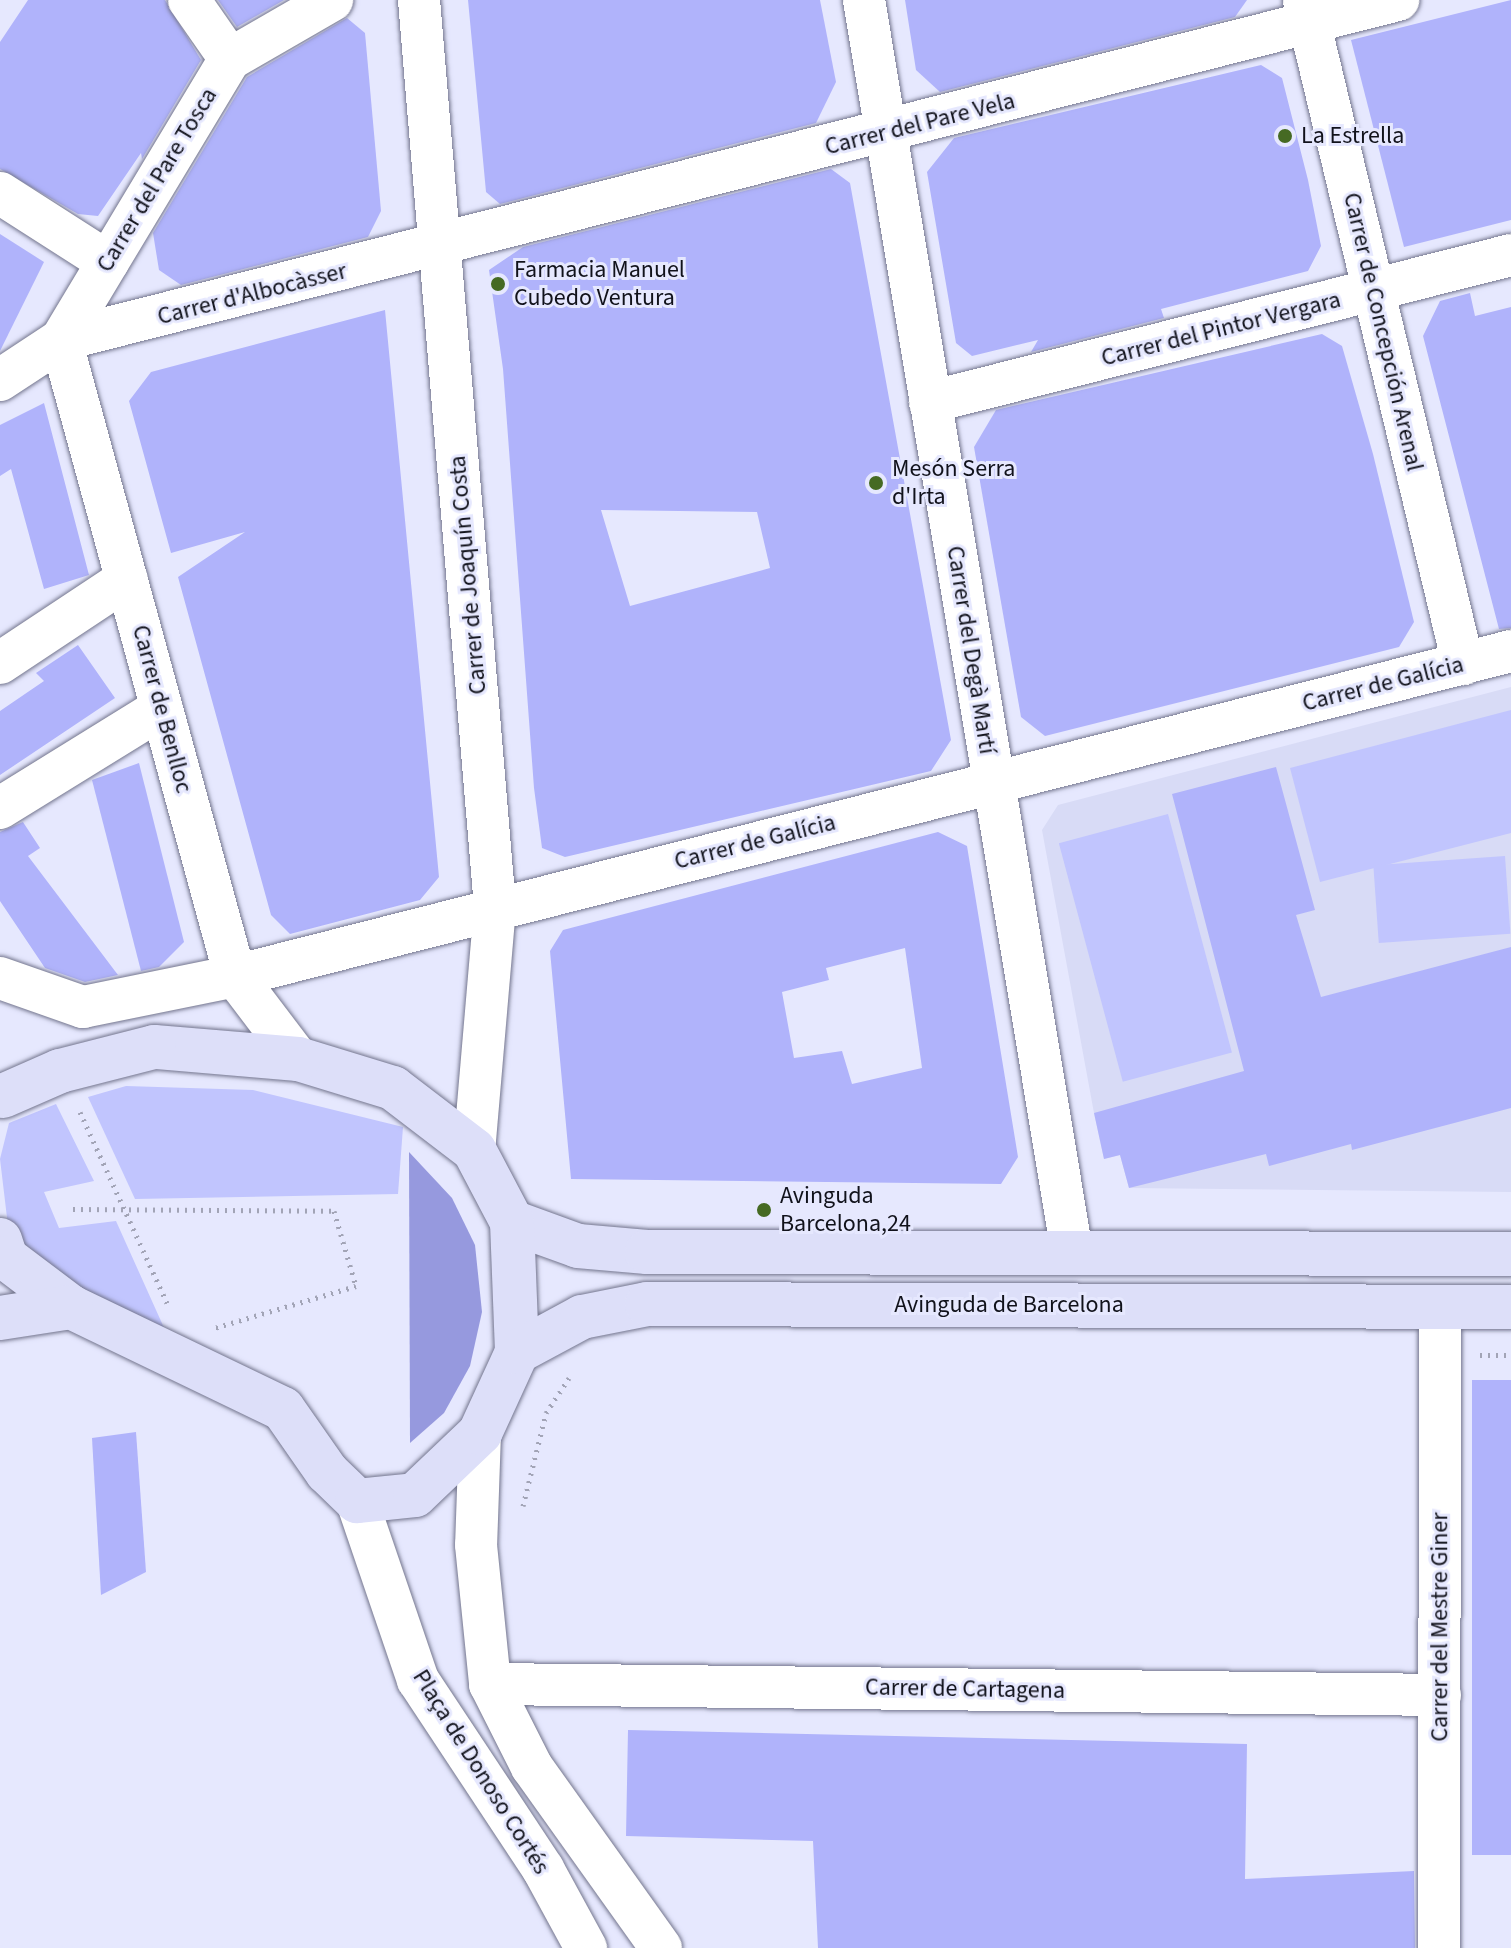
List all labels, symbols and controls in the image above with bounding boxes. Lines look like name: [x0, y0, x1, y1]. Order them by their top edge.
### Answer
street label: Carrer del Pare Tosca: [91, 83, 223, 277]
street label: Carrer del Pare Vela: [822, 86, 1018, 162]
place label: La Estrella: [1301, 122, 1404, 150]
marker: La Estrella: [1276, 127, 1294, 145]
street label: Carrer de Concepción Arenal: [1337, 190, 1429, 474]
place label: Farmacia Manuel Cubedo Ventura: [514, 256, 685, 312]
street label: Carrer d'Albocàsser: [154, 257, 350, 331]
marker: Farmacia Manuel Cubedo Ventura: [489, 275, 507, 293]
street label: Carrer del Pintor Vergara: [1098, 285, 1344, 373]
street label: Carrer de Joaquín Costa: [443, 454, 493, 696]
place label: Mesón Serra d'Irta: [892, 455, 1015, 511]
marker: Mesón Serra d'Irta: [867, 474, 885, 492]
street label: Carrer del Degà Martí: [940, 544, 1002, 756]
street label: Carrer de Benlloc: [126, 622, 198, 796]
street label: Carrer de Galícia: [1299, 650, 1467, 718]
street label: Carrer de Galícia: [671, 808, 839, 876]
place label: Avinguda Barcelona,24: [780, 1182, 911, 1238]
marker: Avinguda Barcelona,24: [755, 1201, 773, 1219]
street label: Avinguda de Barcelona: [894, 1291, 1124, 1319]
street label: Carrer del Mestre Giner: [1426, 1512, 1454, 1742]
street label: Plaça de Donoso Cortés: [406, 1664, 556, 1880]
street label: Carrer de Cartagena: [865, 1673, 1065, 1705]

